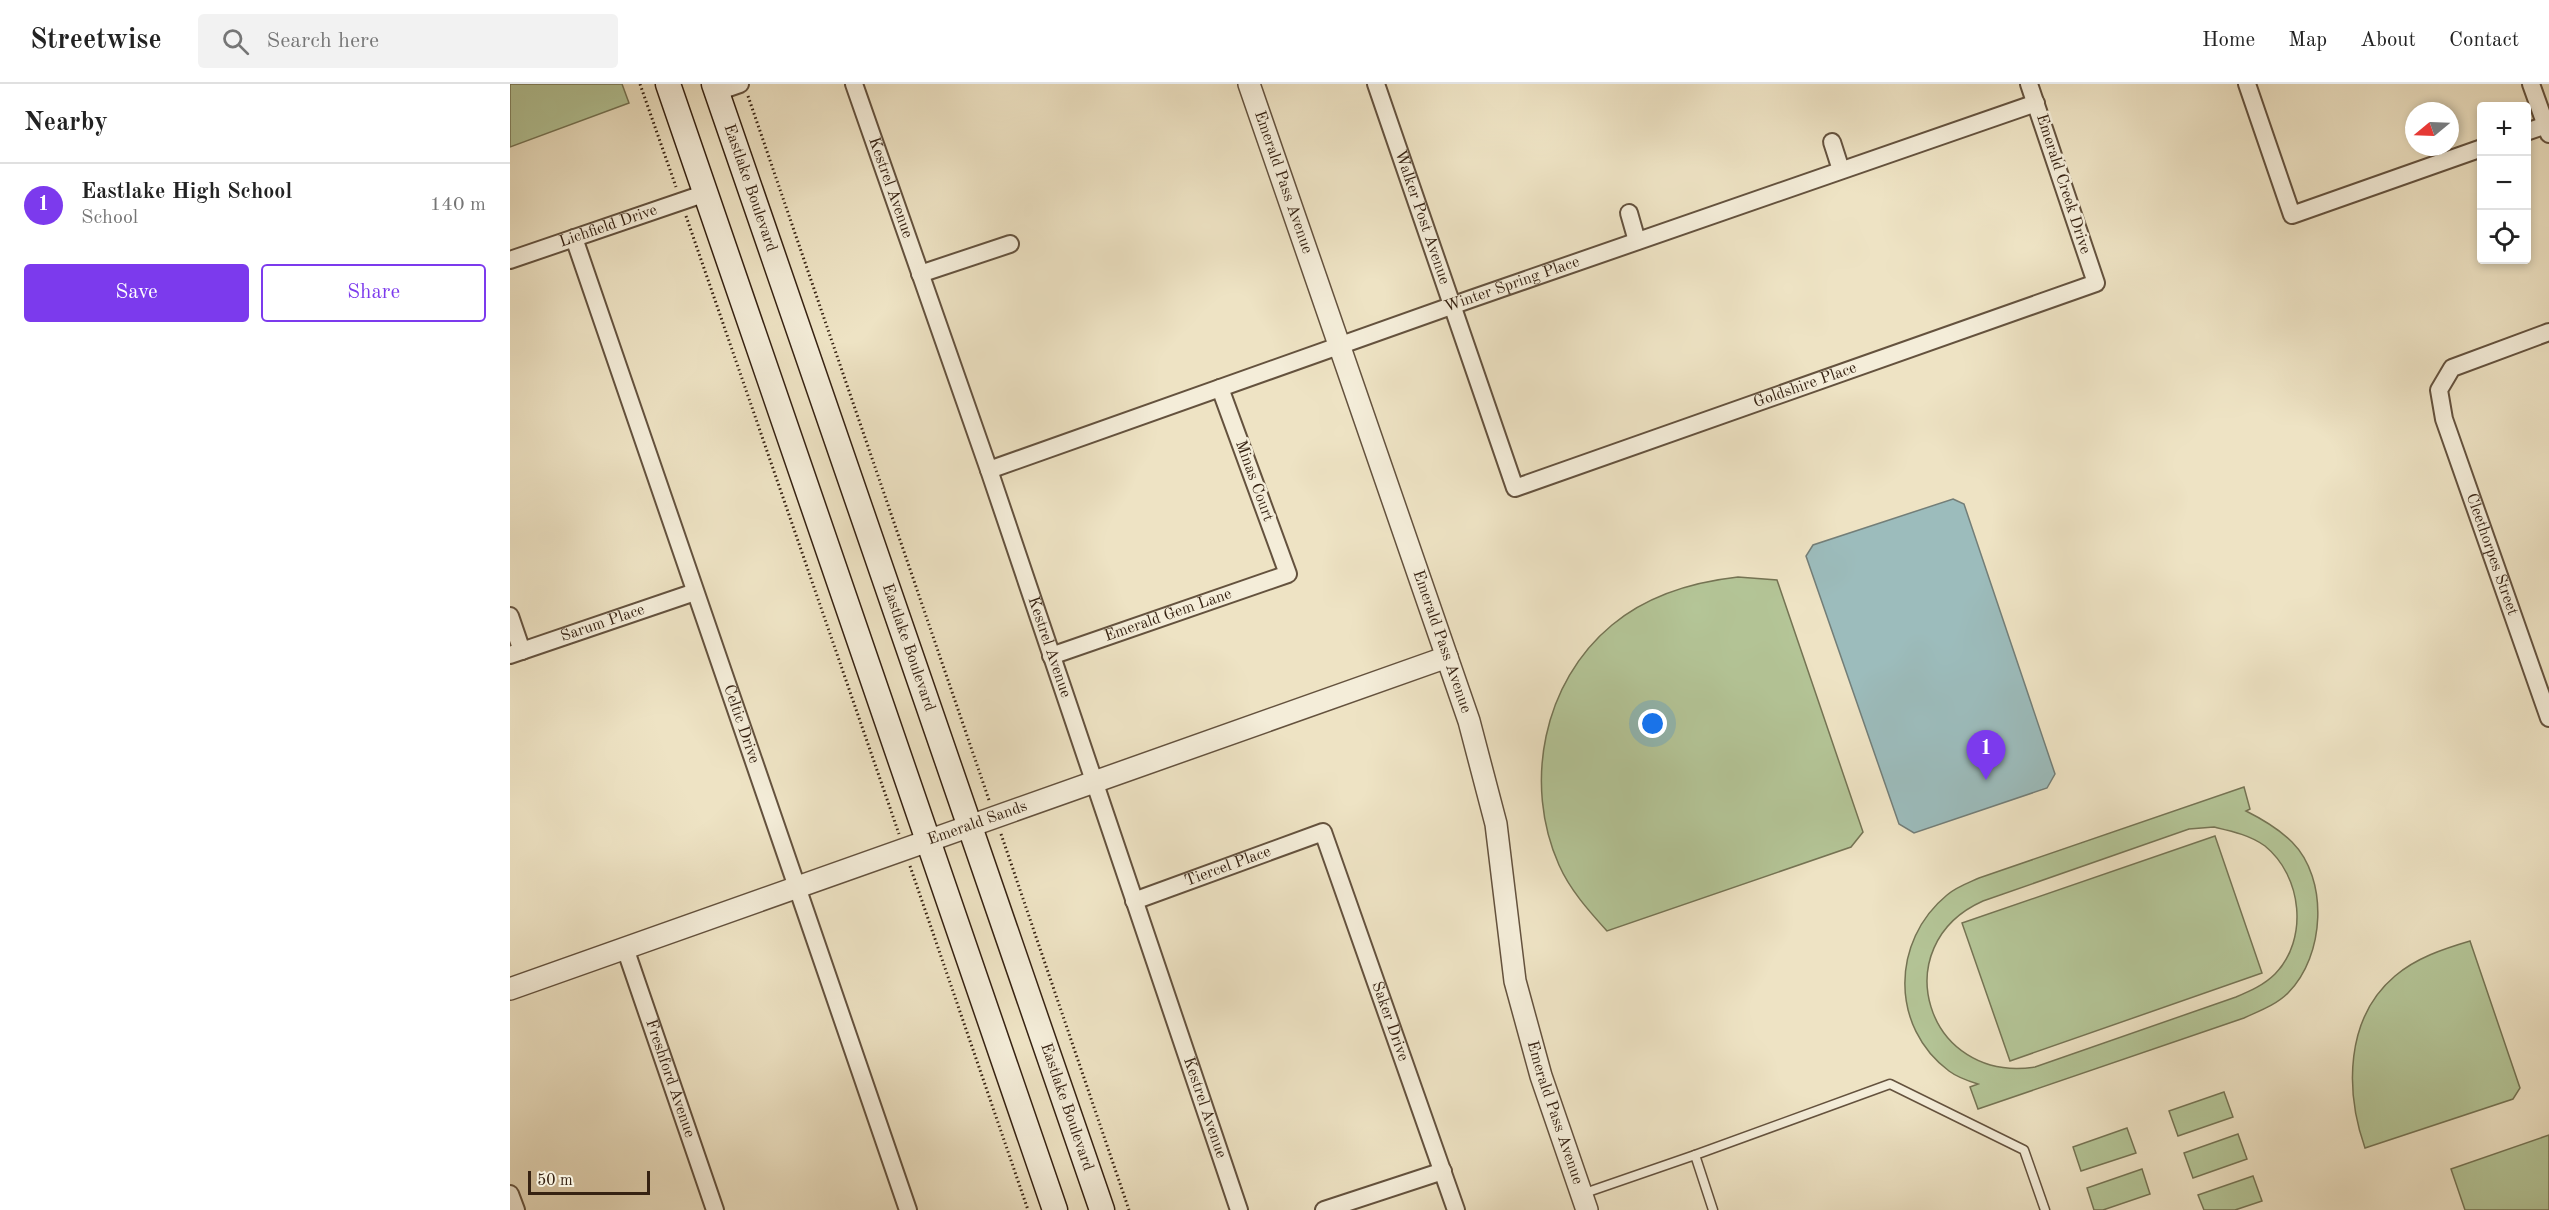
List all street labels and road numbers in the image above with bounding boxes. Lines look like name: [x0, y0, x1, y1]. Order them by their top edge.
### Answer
street label: Emerald Pass Avenue: [1251, 109, 1315, 256]
street label: Emerald Creek Drive: [2033, 112, 2093, 256]
street label: Eastlake Boulevard: [720, 122, 779, 254]
street label: Kestrel Avenue: [865, 135, 915, 240]
street label: Walker Post Avenue: [1391, 148, 1452, 286]
street label: Lichfield Drive: [557, 202, 659, 250]
street label: Winter Spring Place: [1443, 254, 1582, 316]
street label: Goldshire Place: [1752, 360, 1859, 411]
street label: Minas Court: [1232, 438, 1276, 524]
street label: Cleethorpes Street: [2463, 491, 2520, 618]
street label: Emerald Pass Avenue: [1410, 568, 1474, 715]
street label: Eastlake Boulevard: [879, 582, 938, 713]
street label: Emerald Gem Lane: [1102, 586, 1234, 645]
street label: Kestrel Avenue: [1024, 595, 1073, 700]
street label: Sarum Place: [559, 602, 647, 645]
street label: Celtic Drive: [720, 683, 762, 766]
street label: Emerald Sands: [926, 798, 1030, 848]
street label: Tiercel Place: [1183, 844, 1273, 890]
street label: Saker Drive: [1368, 980, 1411, 1063]
street label: Freshford Avenue: [642, 1017, 698, 1140]
street label: Emerald Pass Avenue: [1524, 1039, 1586, 1186]
street label: Eastlake Boulevard: [1037, 1041, 1096, 1173]
street label: Kestrel Avenue: [1180, 1055, 1229, 1160]

